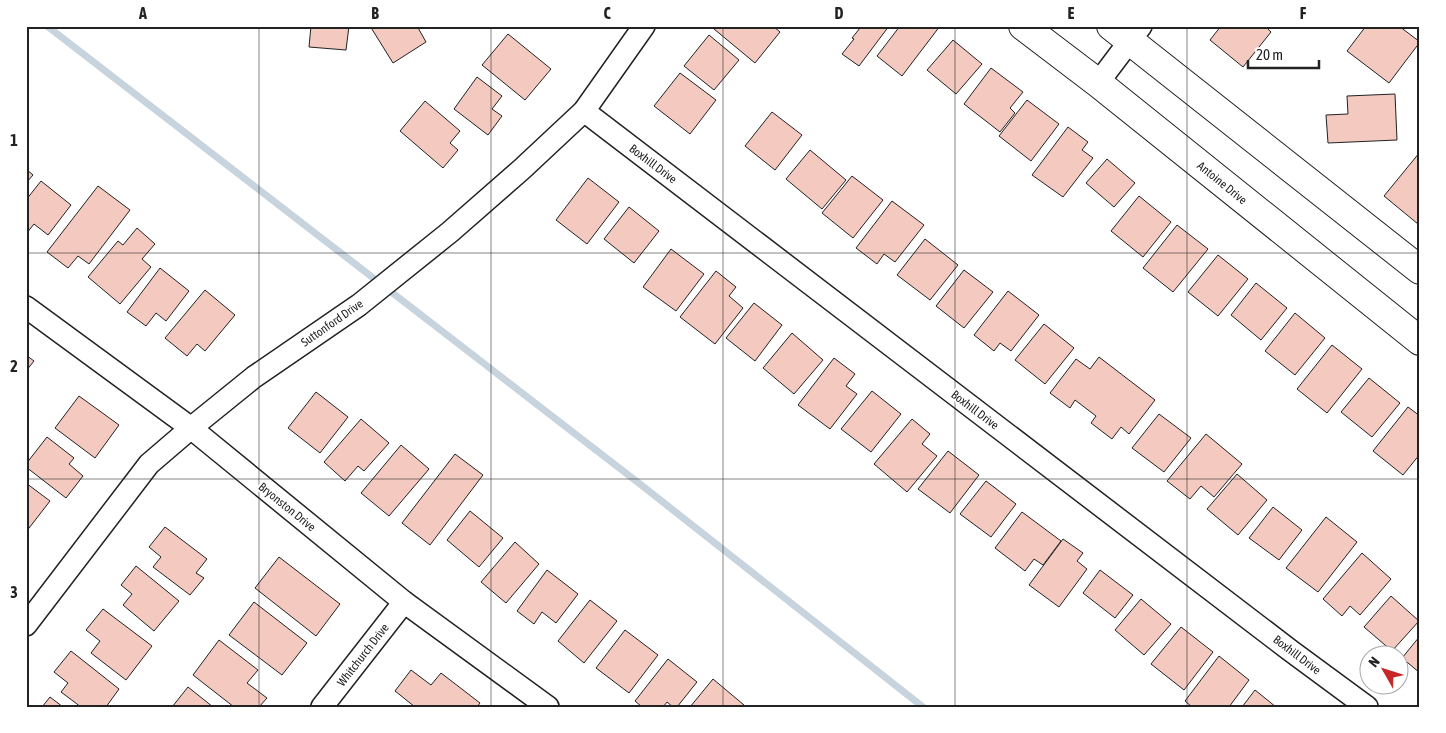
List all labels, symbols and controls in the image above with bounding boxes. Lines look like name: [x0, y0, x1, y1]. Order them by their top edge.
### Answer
text: A: [138, 4, 147, 22]
text: B: [371, 4, 379, 22]
text: C: [603, 4, 611, 22]
text: D: [835, 4, 844, 22]
text: E: [1068, 4, 1075, 22]
text: F: [1300, 4, 1307, 22]
scale bar: [1248, 38, 1320, 70]
text: 20 m: [1256, 46, 1283, 63]
text: 1: [10, 131, 18, 149]
street label: Boxhill Drive: [626, 142, 680, 186]
street label: Antoine Drive: [1194, 159, 1250, 207]
street label: Suttonford Drive: [298, 297, 366, 349]
text: 2: [10, 357, 18, 375]
street label: Boxhill Drive: [948, 388, 1002, 432]
street label: Bryonston Drive: [256, 480, 318, 534]
text: 3: [10, 583, 18, 601]
street label: Whitchurch Drive: [334, 621, 392, 689]
street label: Boxhill Drive: [1270, 633, 1324, 677]
north arrow: [1358, 646, 1408, 696]
text: N: [1365, 654, 1383, 670]

